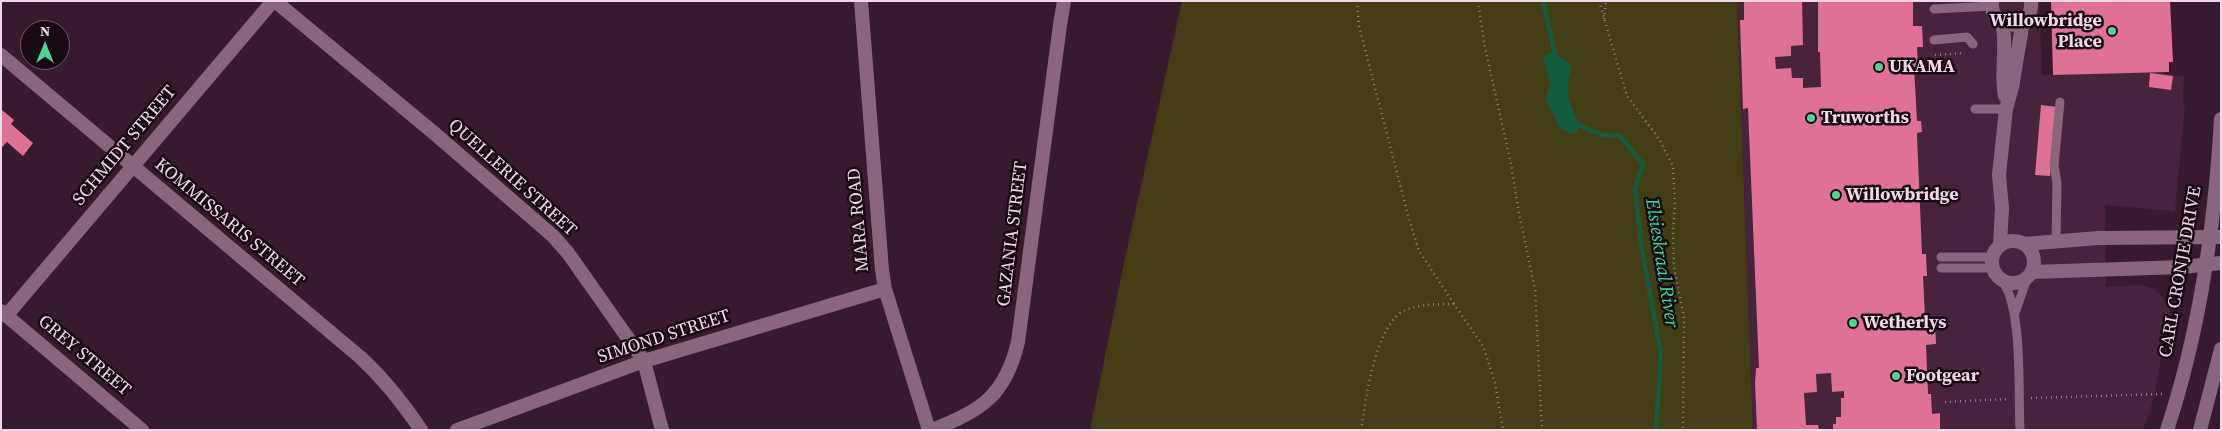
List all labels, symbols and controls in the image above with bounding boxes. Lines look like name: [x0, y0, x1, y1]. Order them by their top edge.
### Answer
place label: Willowbridge Place: [1989, 10, 2102, 52]
north arrow: [20, 20, 70, 70]
text: N: [40, 21, 50, 41]
marker: Willowbridge Place: [2106, 25, 2118, 37]
place label: UKAMA: [1889, 56, 1955, 78]
marker: UKAMA: [1873, 61, 1885, 73]
street label: SCHMIDT STREET: [69, 82, 181, 210]
place label: Truworths: [1821, 107, 1909, 129]
marker: Truworths: [1805, 112, 1817, 124]
street label: QUELLERIE STREET: [443, 115, 581, 241]
street label: KOMMISSARIS STREET: [150, 154, 308, 292]
street label: GAZANIA STREET: [993, 160, 1033, 308]
street label: MARA ROAD: [844, 167, 874, 273]
place label: Willowbridge: [1846, 184, 1959, 206]
street label: CARL CRONJE DRIVE: [2155, 185, 2207, 359]
marker: Willowbridge: [1830, 189, 1842, 201]
water label: Elsieskraal River: [1640, 197, 1682, 329]
street label: SIMOND STREET: [595, 305, 733, 369]
street label: GREY STREET: [33, 311, 135, 401]
place label: Wetherlys: [1863, 312, 1947, 334]
marker: Wetherlys: [1847, 317, 1859, 329]
place label: Footgear: [1906, 365, 1979, 387]
marker: Footgear: [1890, 370, 1902, 382]

